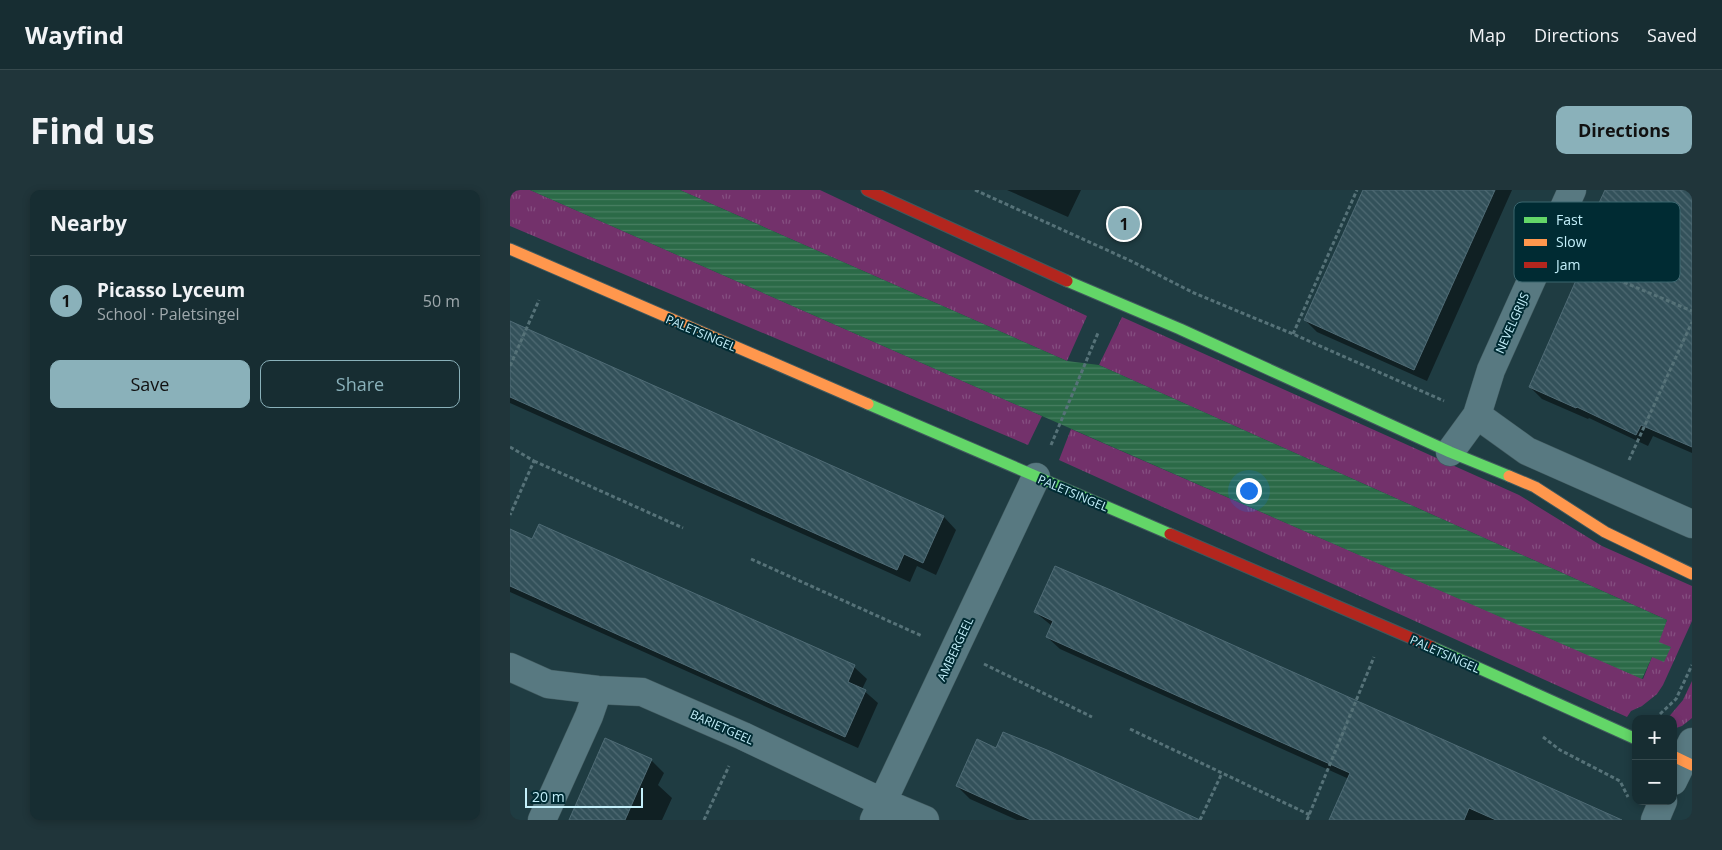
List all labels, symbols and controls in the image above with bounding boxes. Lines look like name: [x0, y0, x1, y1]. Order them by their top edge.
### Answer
text: Wayfind: [25, 18, 124, 51]
text: Map: [1469, 23, 1506, 47]
text: Directions: [1534, 23, 1619, 47]
text: Saved: [1647, 23, 1697, 47]
button: Directions: [1556, 106, 1692, 154]
text: Find us: [30, 107, 155, 154]
legend: [1514, 202, 1680, 282]
pin: 1: [1108, 205, 1140, 243]
text: Nearby: [50, 209, 127, 237]
text: Fast: [1556, 210, 1583, 229]
text: Slow: [1556, 232, 1587, 251]
text: Jam: [1554, 255, 1581, 274]
text: Picasso Lyceum: [97, 277, 245, 303]
text: 1: [61, 290, 71, 312]
text: 50 m: [423, 290, 460, 312]
street label: NEVELGRIJS: [1491, 290, 1533, 356]
text: School · Paletsingel: [97, 303, 239, 325]
street label: PALETSINGEL: [663, 311, 739, 355]
button: Save: [50, 360, 250, 408]
button: Share: [260, 360, 460, 408]
street label: PALETSINGEL: [1035, 471, 1111, 515]
your location: [1236, 478, 1262, 504]
street label: AMBERGEEL: [933, 614, 977, 684]
street label: PALETSINGEL: [1407, 631, 1483, 677]
street label: BARIETGEEL: [688, 705, 756, 749]
map controls: [1632, 715, 1677, 805]
button: +: [1632, 715, 1677, 760]
button: −: [1632, 760, 1677, 805]
scale bar: [525, 785, 642, 808]
text: 20 m: [532, 787, 565, 806]

